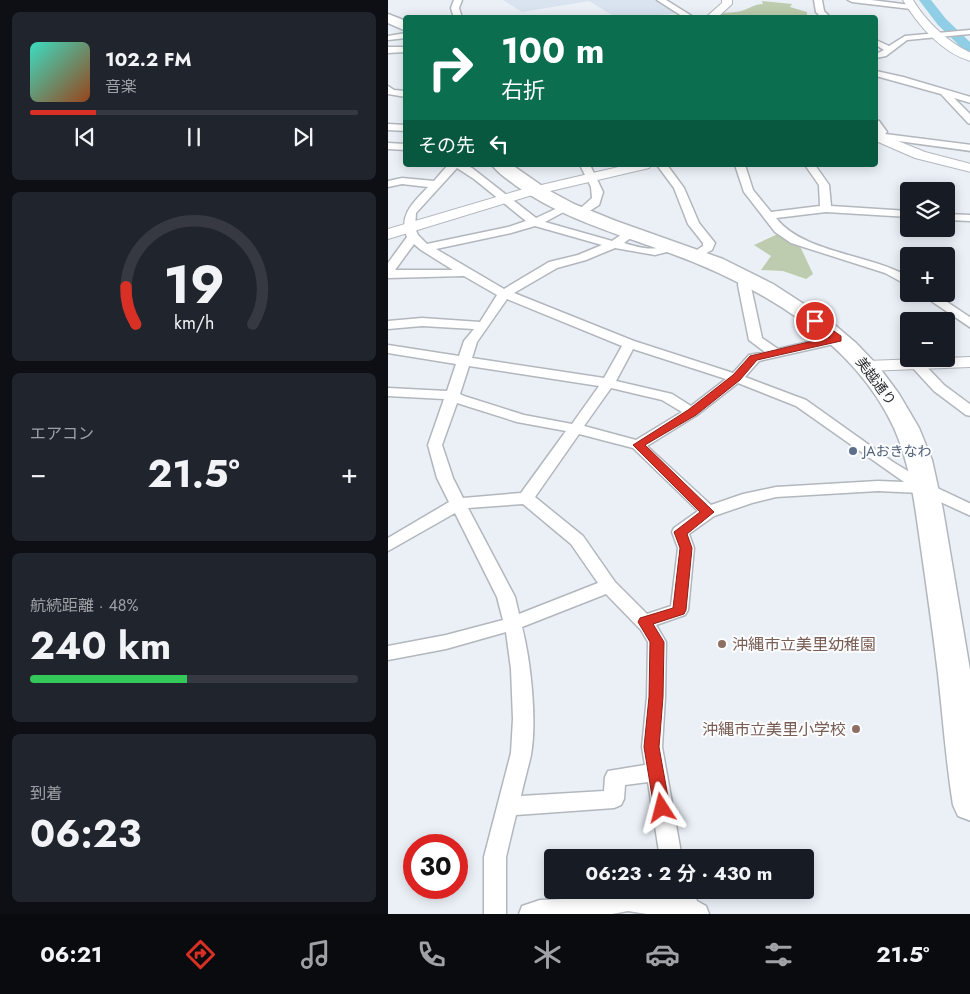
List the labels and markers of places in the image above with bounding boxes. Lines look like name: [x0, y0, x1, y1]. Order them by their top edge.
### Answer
pin: [794, 300, 836, 342]
place label: JAおきなわ: [861, 441, 932, 461]
marker: JAおきなわ: [847, 445, 859, 457]
place label: 沖縄市立美里幼稚園: [732, 633, 876, 656]
marker: 沖縄市立美里幼稚園: [716, 638, 728, 650]
place label: 沖縄市立美里小学校: [702, 718, 846, 741]
marker: 沖縄市立美里小学校: [850, 723, 862, 735]

